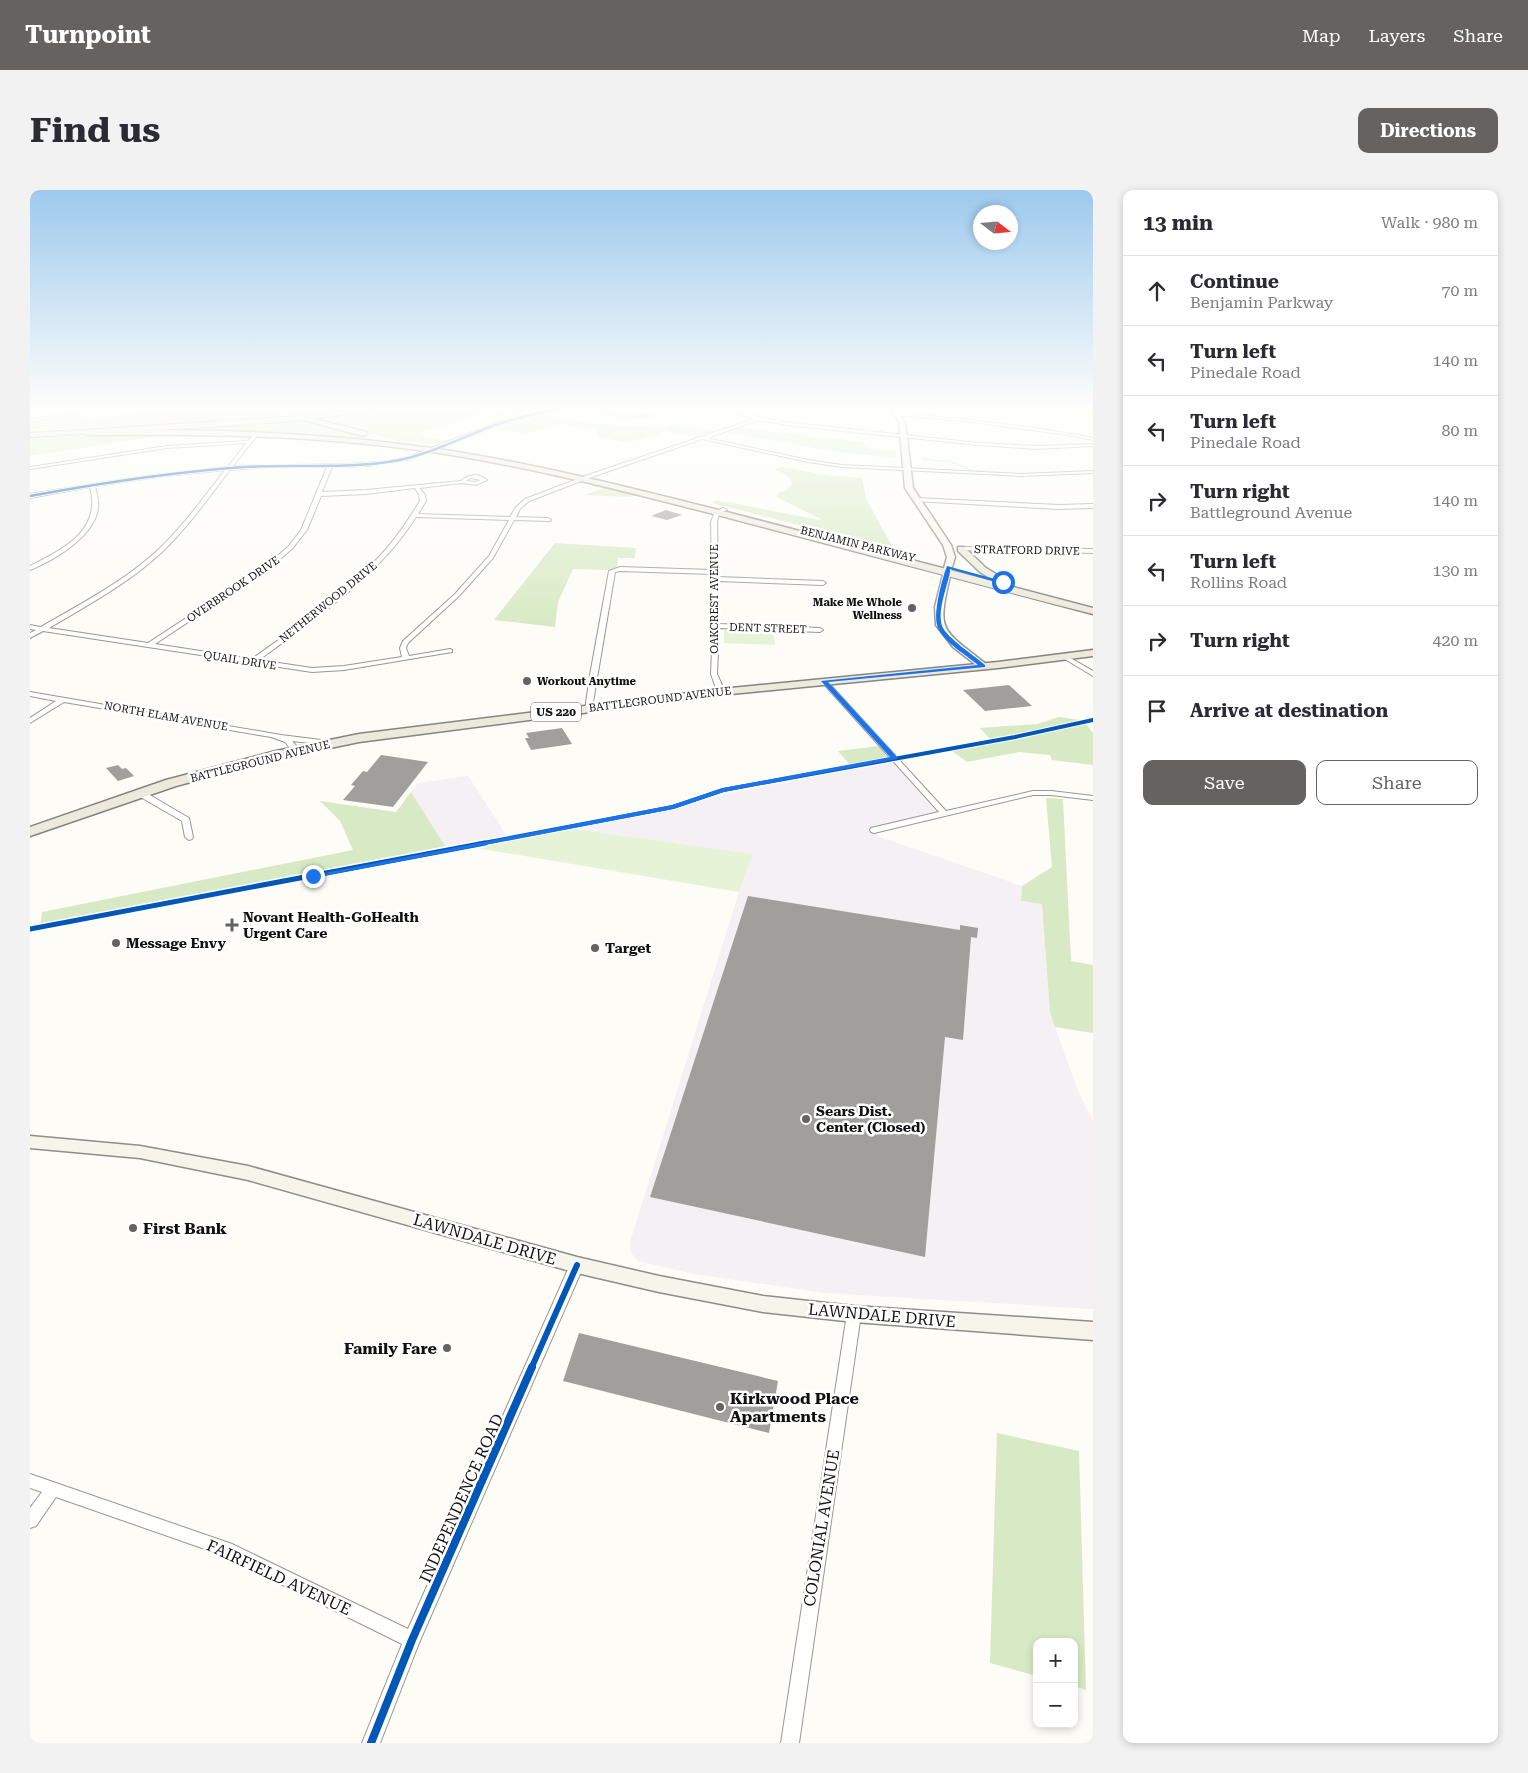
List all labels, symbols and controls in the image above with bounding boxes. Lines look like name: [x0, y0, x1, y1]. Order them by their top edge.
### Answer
text: Turnpoint: [25, 21, 151, 49]
text: Map: [1302, 25, 1341, 46]
text: Layers: [1369, 25, 1425, 46]
text: Share: [1453, 25, 1503, 46]
button: Directions: [1358, 108, 1498, 153]
text: Find us: [30, 110, 160, 151]
north arrow: [973, 205, 1018, 250]
text: 13 min: [1143, 211, 1213, 235]
text: Walk · 980 m: [1381, 213, 1478, 232]
text: Continue: [1190, 270, 1279, 293]
icon: ahead: [1143, 277, 1171, 305]
text: 70 m: [1441, 281, 1478, 300]
text: Benjamin Parkway: [1190, 293, 1333, 312]
text: Turn left: [1190, 340, 1276, 363]
icon: left: [1143, 347, 1171, 375]
text: 140 m: [1432, 351, 1478, 370]
text: Pinedale Road: [1190, 363, 1301, 382]
text: Turn left: [1190, 410, 1276, 433]
icon: left: [1143, 417, 1171, 445]
text: 80 m: [1441, 421, 1478, 440]
text: Pinedale Road: [1190, 433, 1301, 452]
text: Turn right: [1190, 480, 1290, 503]
icon: right: [1143, 487, 1171, 515]
text: 140 m: [1432, 491, 1478, 510]
text: Battleground Avenue: [1190, 503, 1352, 522]
street label: BENJAMIN PARKWAY: [799, 524, 917, 565]
street label: STRATFORD DRIVE: [974, 543, 1080, 558]
street label: OAKCREST AVENUE: [708, 544, 721, 654]
text: Turn left: [1190, 550, 1276, 573]
street label: OVERBROOK DRIVE: [184, 554, 282, 625]
icon: left: [1143, 557, 1171, 585]
street label: NETHERWOOD DRIVE: [277, 559, 380, 646]
text: 130 m: [1432, 561, 1478, 580]
route start: [992, 571, 1015, 594]
text: Rollins Road: [1190, 573, 1287, 592]
place label: Make Me Whole Wellness: [813, 596, 903, 622]
marker: Make Me Whole Wellness: [906, 602, 918, 614]
street label: DENT STREET: [729, 621, 807, 636]
icon: right: [1143, 627, 1171, 655]
text: Turn right: [1190, 629, 1290, 652]
text: 420 m: [1432, 631, 1478, 650]
street label: QUAIL DRIVE: [203, 648, 277, 673]
marker: Workout Anytime: [521, 675, 533, 687]
place label: Workout Anytime: [537, 675, 637, 688]
street label: BATTLEGROUND AVENUE: [588, 684, 732, 715]
icon: arrive: [1143, 697, 1171, 725]
street label: NORTH ELAM AVENUE: [103, 699, 229, 734]
text: Arrive at destination: [1190, 699, 1388, 722]
road number: US 220: [531, 702, 581, 722]
street label: BATTLEGROUND AVENUE: [189, 738, 331, 785]
button: Save: [1143, 760, 1306, 805]
button: Share: [1316, 760, 1478, 805]
route end: [302, 865, 325, 888]
place label: Novant Health-GoHealth Urgent Care: [243, 909, 419, 941]
marker: Novant Health-GoHealth Urgent Care: [225, 918, 239, 932]
place label: Message Envy: [126, 935, 226, 951]
marker: Message Envy: [110, 937, 122, 949]
place label: Target: [605, 940, 652, 956]
marker: Target: [589, 942, 601, 954]
place label: Sears Dist. Center (Closed): [816, 1103, 925, 1135]
marker: Sears Dist. Center (Closed): [800, 1113, 812, 1125]
street label: LAWNDALE DRIVE: [411, 1210, 559, 1269]
place label: First Bank: [143, 1219, 227, 1238]
marker: First Bank: [127, 1222, 139, 1234]
street label: LAWNDALE DRIVE: [807, 1300, 956, 1331]
place label: Family Fare: [344, 1339, 437, 1358]
marker: Family Fare: [441, 1342, 453, 1354]
place label: Kirkwood Place Apartments: [730, 1389, 859, 1426]
marker: Kirkwood Place Apartments: [714, 1401, 726, 1413]
street label: INDEPENDENCE ROAD: [416, 1411, 507, 1586]
street label: COLONIAL AVENUE: [800, 1448, 843, 1608]
street label: FAIRFIELD AVENUE: [204, 1536, 354, 1619]
map controls: [1033, 1638, 1078, 1728]
button: +: [1033, 1638, 1078, 1683]
button: −: [1033, 1683, 1078, 1728]

